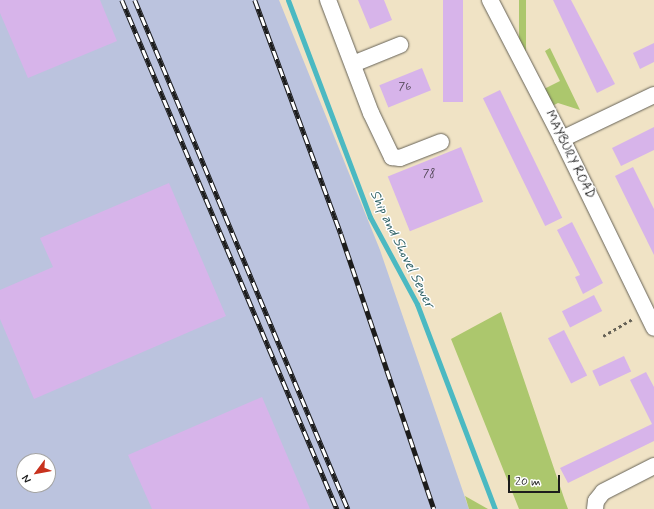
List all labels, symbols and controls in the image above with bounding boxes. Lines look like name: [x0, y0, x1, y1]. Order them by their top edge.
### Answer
house number: 76: [399, 80, 411, 94]
street label: MAYBURY ROAD: [541, 109, 597, 201]
house number: 78: [423, 167, 435, 181]
water label: Ship and Shovel Sewer: [366, 187, 438, 311]
north arrow: [16, 453, 56, 493]
scale bar: [510, 467, 562, 493]
text: N: [19, 472, 35, 486]
text: 20 m: [515, 474, 541, 490]

